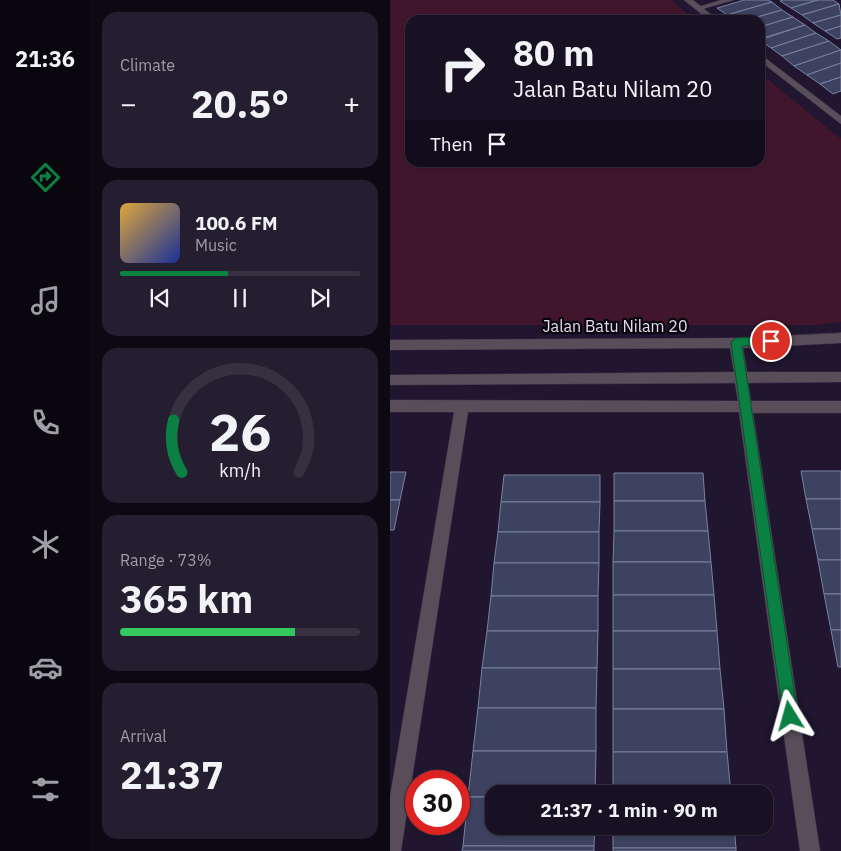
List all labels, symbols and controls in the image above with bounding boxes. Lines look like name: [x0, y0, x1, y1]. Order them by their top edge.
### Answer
text: 80 m: [513, 30, 595, 76]
icon: right: [430, 35, 495, 100]
text: 21:36: [15, 44, 75, 73]
text: Climate: [120, 55, 175, 75]
text: Jalan Batu Nilam 20: [513, 74, 713, 103]
text: 20.5°: [191, 79, 289, 128]
text: −: [120, 85, 137, 122]
text: +: [343, 85, 360, 122]
icon: arrive: [483, 130, 511, 158]
text: Then: [430, 132, 473, 156]
icon: directions: [28, 160, 63, 195]
text: 100.6 FM: [195, 211, 278, 235]
text: Music: [195, 235, 237, 255]
icon: music: [28, 283, 63, 318]
icon: previous: [146, 284, 174, 312]
icon: pause: [226, 284, 254, 312]
icon: next: [306, 284, 334, 312]
street label: Jalan Batu Nilam 20: [542, 316, 688, 336]
pin: [750, 320, 792, 362]
icon: arrive: [757, 327, 785, 355]
text: 26: [209, 398, 271, 465]
icon: phone: [28, 405, 63, 440]
text: km/h: [219, 459, 261, 482]
icon: climate: [28, 527, 63, 562]
text: Range · 73%: [120, 550, 212, 570]
text: 365 km: [120, 574, 253, 623]
icon: car: [28, 650, 63, 685]
position arrow: [763, 689, 815, 741]
text: Arrival: [120, 726, 167, 746]
text: 21:37: [120, 750, 224, 799]
speed limit sign: 30: [405, 770, 470, 835]
icon: filters: [28, 772, 63, 807]
text: 21:37 · 1 min · 90 m: [540, 798, 718, 822]

